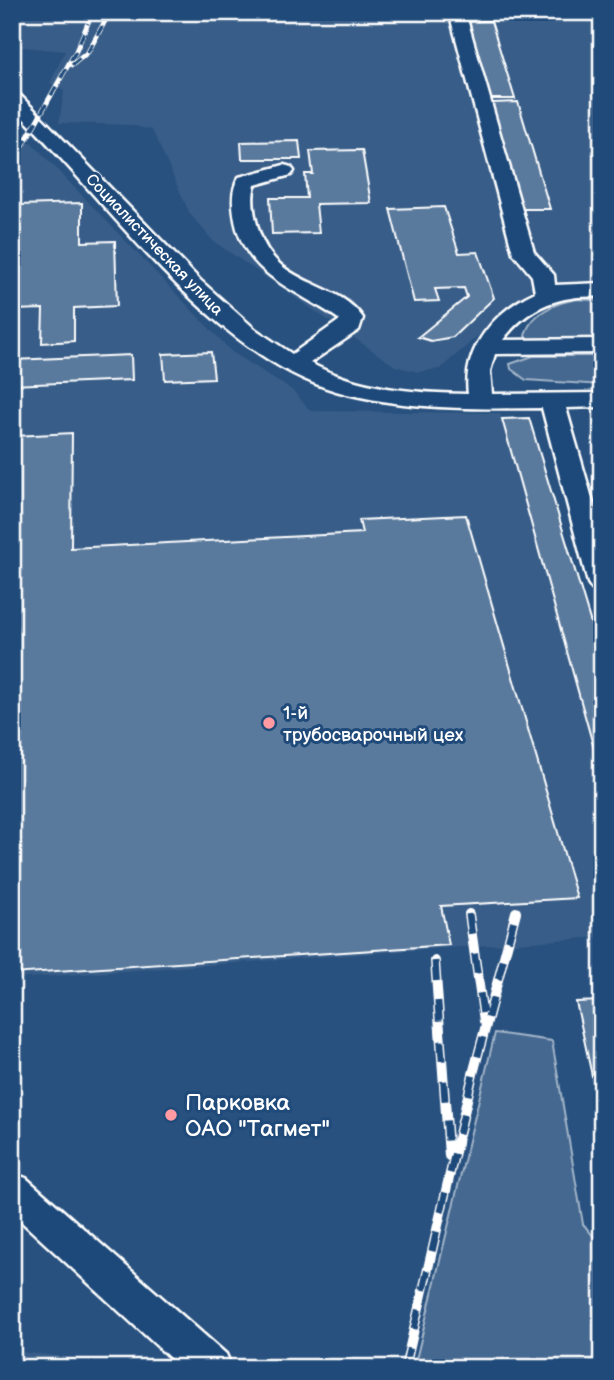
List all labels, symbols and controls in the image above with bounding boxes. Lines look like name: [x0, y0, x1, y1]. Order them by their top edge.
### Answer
street label: Социалистическая улица: [81, 170, 227, 320]
place label: 1-й трубосварочный цех: [283, 702, 464, 747]
marker: 1-й трубосварочный цех: [261, 715, 277, 731]
place label: Парковка ОАО "Тагмет": [185, 1089, 330, 1143]
marker: Парковка ОАО "Тагмет": [163, 1107, 179, 1123]

